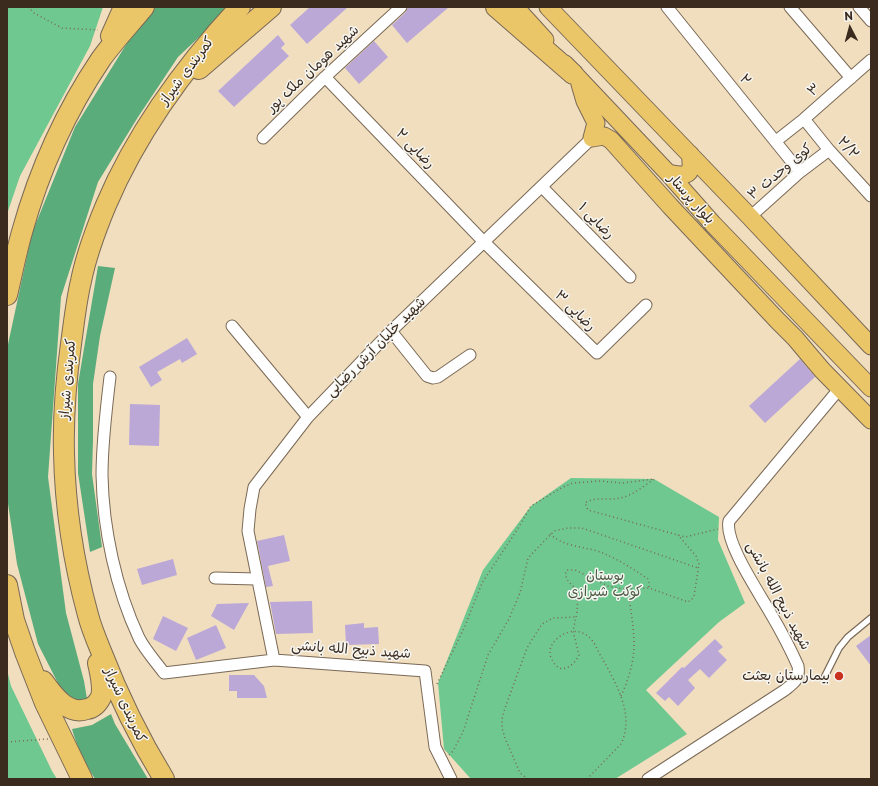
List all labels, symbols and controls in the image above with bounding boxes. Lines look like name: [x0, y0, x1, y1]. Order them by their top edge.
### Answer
text: N: [843, 7, 854, 24]
north arrow: [830, 8, 870, 48]
street label: شهید هومان ملک پور: [263, 22, 363, 116]
street label: کمربندی شیراز: [156, 34, 218, 108]
street label: ۲: [735, 71, 755, 89]
street label: ۳: [804, 80, 824, 100]
street label: رضایی ۲: [392, 126, 438, 172]
street label: ۲/۲: [834, 133, 862, 163]
street label: کوی وحدت ۳: [744, 140, 816, 204]
street label: بلوار پرستار: [664, 170, 718, 228]
street label: رضایی ۱: [574, 199, 618, 243]
street label: رضایی ۳: [551, 287, 599, 335]
street label: شهید خلبان آرش رضایی: [323, 294, 429, 400]
street label: کمربندی شیراز: [56, 338, 80, 420]
street label: شهید ذبیح الله بانشی: [742, 539, 814, 653]
park label: بوستان کوکب شیرازی: [568, 568, 642, 600]
street label: شهید ذبیح الله بانشی: [291, 637, 411, 663]
street label: کمربندی شیراز: [100, 665, 150, 745]
place label: بیمارستان بعثت: [742, 668, 830, 684]
marker: بیمارستان بعثت: [833, 670, 845, 682]

